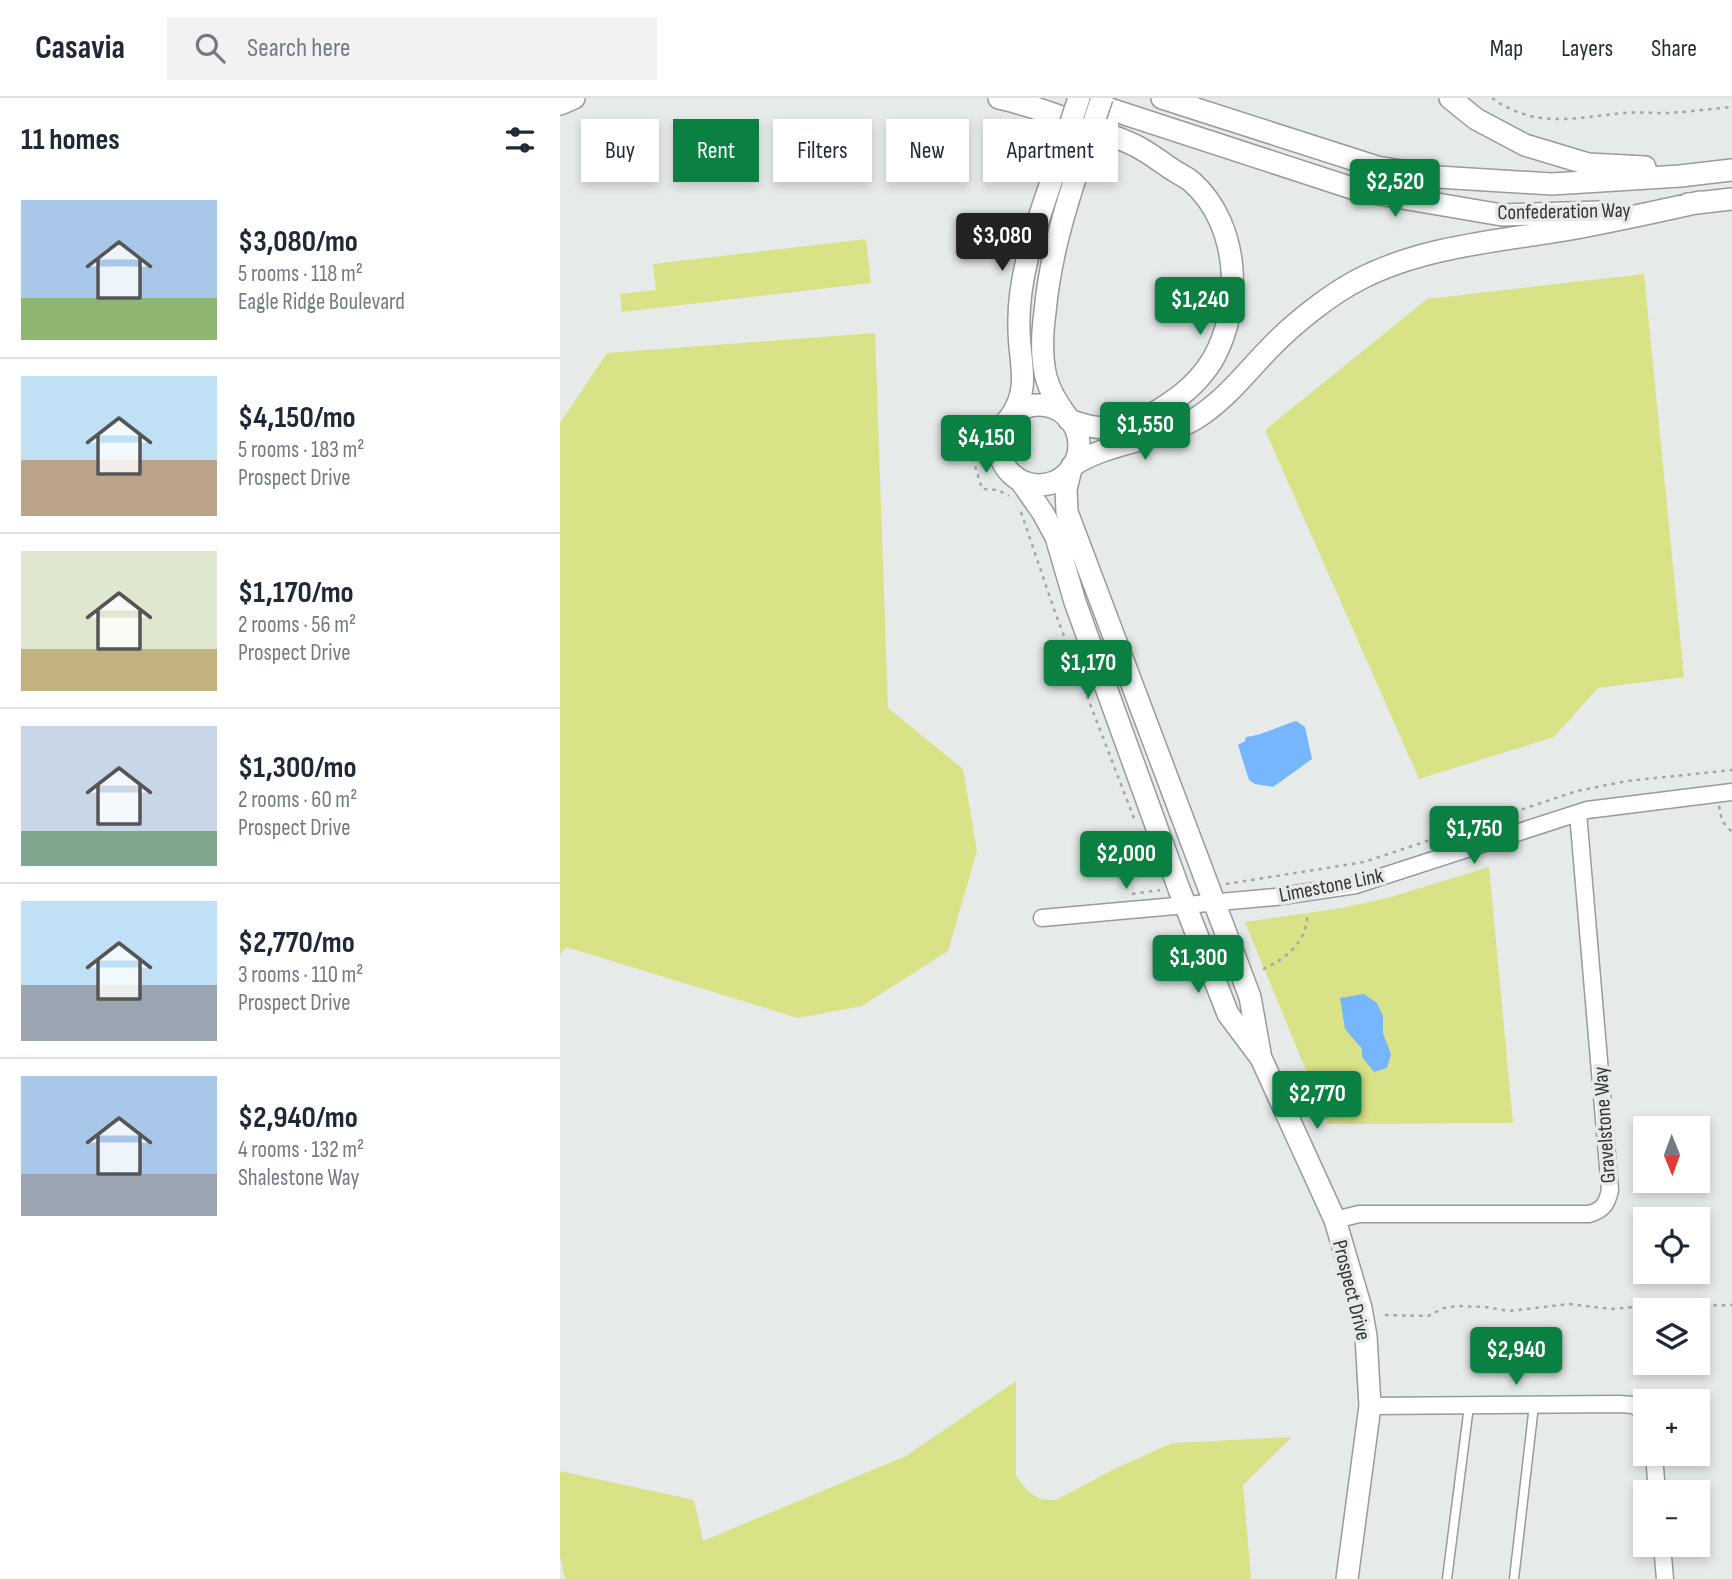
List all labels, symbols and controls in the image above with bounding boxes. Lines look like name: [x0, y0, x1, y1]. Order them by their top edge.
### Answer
search box: [167, 17, 657, 80]
text: Casavia: [35, 28, 125, 68]
icon: search: [191, 29, 229, 67]
text: Search here: [247, 33, 350, 64]
text: Map: [1490, 34, 1523, 63]
text: Layers: [1561, 34, 1613, 63]
text: Share: [1651, 34, 1697, 63]
chip: Buy: [581, 119, 659, 182]
chip: Rent: [673, 119, 759, 182]
chip: Filters: [773, 119, 872, 182]
chip: New: [886, 119, 969, 182]
chip: Apartment: [983, 119, 1118, 182]
icon: filters: [501, 121, 539, 159]
text: 11 homes: [21, 122, 120, 158]
pin: $2,520: [1338, 159, 1452, 219]
text: $2,520: [1366, 168, 1424, 196]
street label: Confederation Way: [1497, 198, 1631, 225]
pin: $3,080: [945, 214, 1059, 273]
text: $3,080: [972, 222, 1032, 250]
text: $3,080/mo: [238, 224, 358, 260]
icon: home: [77, 228, 161, 312]
text: 5 rooms · 118 m²: [238, 260, 363, 288]
pin: $1,240: [1143, 278, 1257, 337]
text: $1,240: [1171, 286, 1229, 314]
text: Eagle Ridge Boulevard: [238, 288, 405, 316]
text: $4,150/mo: [238, 400, 356, 436]
pin: $1,550: [1088, 402, 1202, 462]
icon: home: [77, 404, 161, 488]
text: $1,550: [1116, 411, 1174, 439]
pin: $4,150: [929, 416, 1043, 475]
text: $4,150: [957, 424, 1015, 452]
text: 5 rooms · 183 m²: [238, 436, 364, 464]
text: Prospect Drive: [238, 464, 350, 492]
text: $1,170/mo: [238, 575, 354, 611]
icon: home: [77, 579, 161, 663]
text: 2 rooms · 56 m²: [238, 611, 356, 639]
text: Prospect Drive: [238, 639, 350, 667]
pin: $1,170: [1031, 640, 1145, 700]
text: $1,170: [1060, 649, 1116, 677]
text: $1,300/mo: [238, 750, 357, 786]
icon: home: [77, 754, 161, 838]
text: 2 rooms · 60 m²: [238, 786, 357, 814]
pin: $1,750: [1417, 806, 1531, 866]
text: Prospect Drive: [238, 814, 350, 842]
text: $1,750: [1446, 815, 1502, 843]
pin: $2,000: [1069, 832, 1183, 891]
text: $2,000: [1096, 840, 1156, 868]
street label: Limestone Link: [1277, 863, 1385, 908]
text: $2,770/mo: [238, 925, 355, 961]
icon: home: [77, 929, 161, 1013]
pin: $1,300: [1141, 936, 1255, 995]
text: $1,300: [1169, 944, 1227, 972]
text: 3 rooms · 110 m²: [238, 961, 363, 989]
text: Prospect Drive: [238, 989, 350, 1017]
street label: Gravelstone Way: [1588, 1066, 1621, 1184]
pin: $2,770: [1260, 1072, 1374, 1131]
text: $2,770: [1288, 1080, 1346, 1108]
text: $2,940/mo: [238, 1100, 358, 1136]
icon: home: [77, 1104, 161, 1188]
north arrow: [1633, 1116, 1710, 1194]
map controls: [1633, 1116, 1710, 1557]
text: 4 rooms · 132 m²: [238, 1136, 364, 1164]
text: Shalestone Way: [238, 1164, 359, 1192]
button: locate: [1633, 1207, 1710, 1284]
street label: Prospect Drive: [1327, 1237, 1376, 1343]
button: layers: [1633, 1298, 1710, 1375]
pin: $2,940: [1459, 1328, 1573, 1387]
text: $2,940: [1486, 1336, 1546, 1364]
button: +: [1633, 1389, 1710, 1466]
button: −: [1633, 1480, 1710, 1557]

